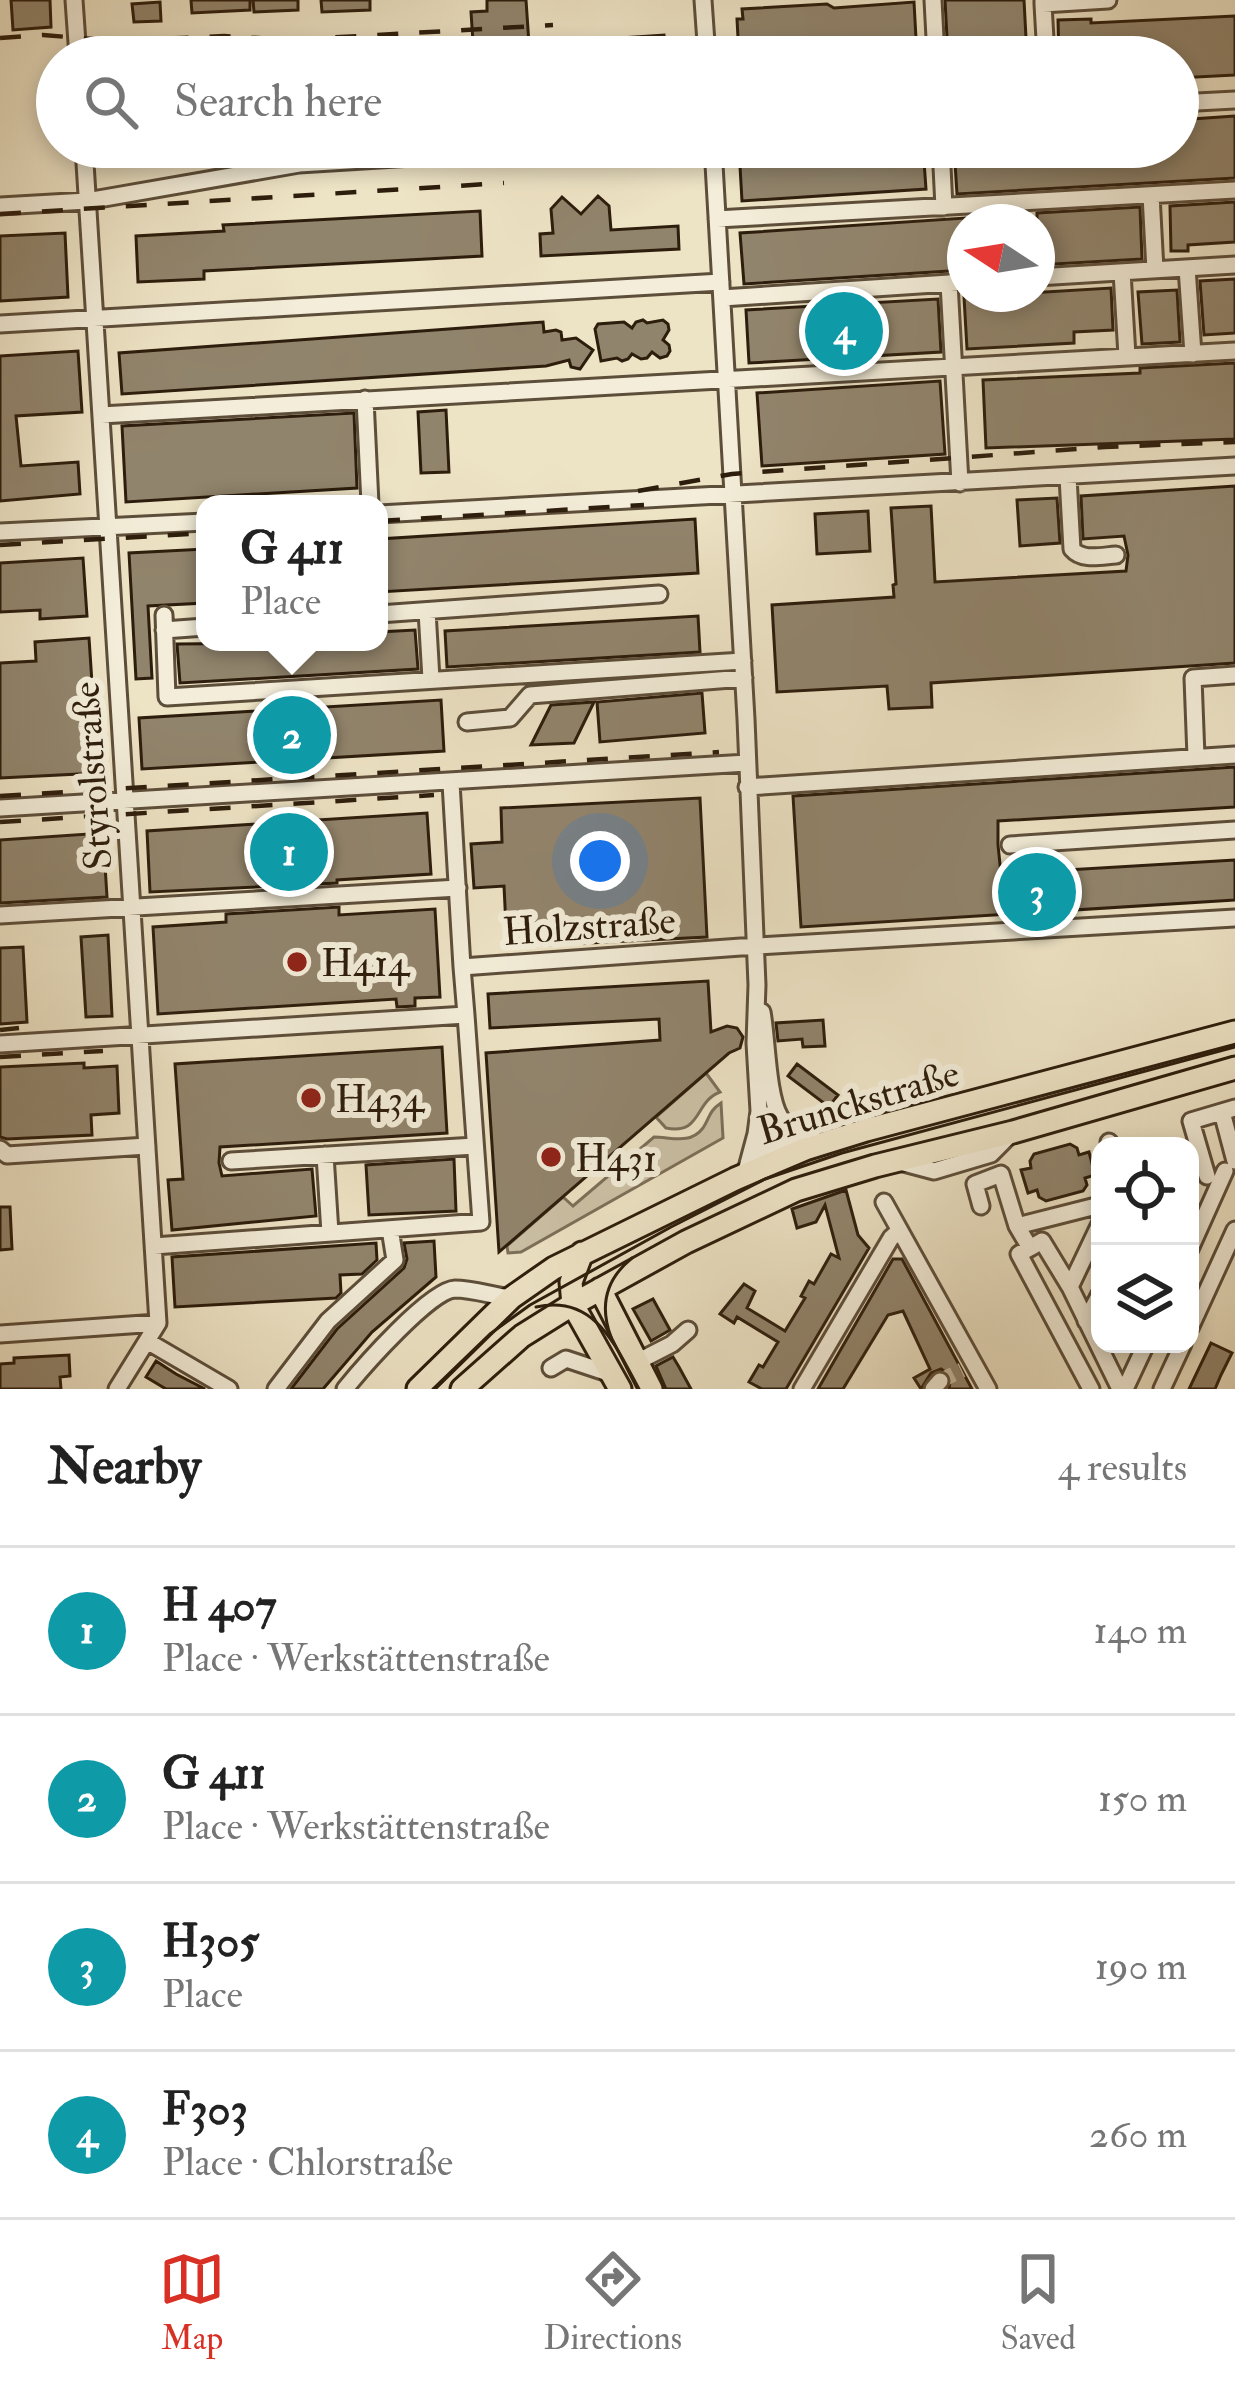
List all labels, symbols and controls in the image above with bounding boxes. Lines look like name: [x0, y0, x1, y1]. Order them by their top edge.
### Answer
search box: [36, 36, 1199, 168]
icon: search: [78, 69, 144, 135]
text: Search here: [174, 74, 382, 130]
north arrow: [947, 204, 1055, 312]
pin: 4: [805, 286, 883, 376]
popup: [196, 495, 388, 651]
text: G 411: [240, 521, 344, 577]
text: Place: [240, 577, 321, 626]
street label: Styrolstraße: [61, 680, 124, 872]
pin: 2: [253, 690, 331, 780]
pin: 1: [250, 807, 328, 897]
your location: [570, 831, 630, 891]
pin: 3: [998, 847, 1076, 937]
street label: Holzstraße: [501, 896, 677, 957]
place label: H414: [321, 939, 411, 988]
marker: H414: [284, 949, 310, 975]
street label: Brunckstraße: [752, 1049, 965, 1156]
place label: H434: [335, 1075, 426, 1124]
marker: H434: [298, 1085, 324, 1111]
place label: H431: [575, 1134, 657, 1183]
map controls: [1091, 1137, 1199, 1353]
button: locate: [1091, 1137, 1199, 1245]
marker: H431: [538, 1144, 564, 1170]
button: layers: [1091, 1245, 1199, 1353]
text: Nearby: [48, 1435, 201, 1499]
text: 4 results: [1058, 1443, 1187, 1492]
text: H 407: [162, 1578, 276, 1634]
text: 1: [80, 1606, 94, 1655]
text: 140 m: [1094, 1606, 1187, 1655]
text: Place · Werkstättenstraße: [162, 1634, 550, 1683]
text: G 411: [162, 1746, 266, 1802]
text: 2: [77, 1774, 97, 1823]
text: 150 m: [1098, 1774, 1187, 1823]
text: Place · Werkstättenstraße: [162, 1802, 550, 1851]
text: H305: [162, 1914, 259, 1970]
text: 3: [80, 1942, 94, 1991]
text: 190 m: [1095, 1942, 1187, 1991]
text: Place: [162, 1970, 243, 2019]
text: F303: [162, 2082, 248, 2138]
text: 4: [76, 2110, 98, 2159]
text: 260 m: [1089, 2110, 1187, 2159]
text: Place · Chlorstraße: [162, 2138, 453, 2187]
tab: Map: [159, 2246, 225, 2359]
tab: Directions: [544, 2246, 682, 2359]
tab: Saved: [1000, 2246, 1076, 2359]

